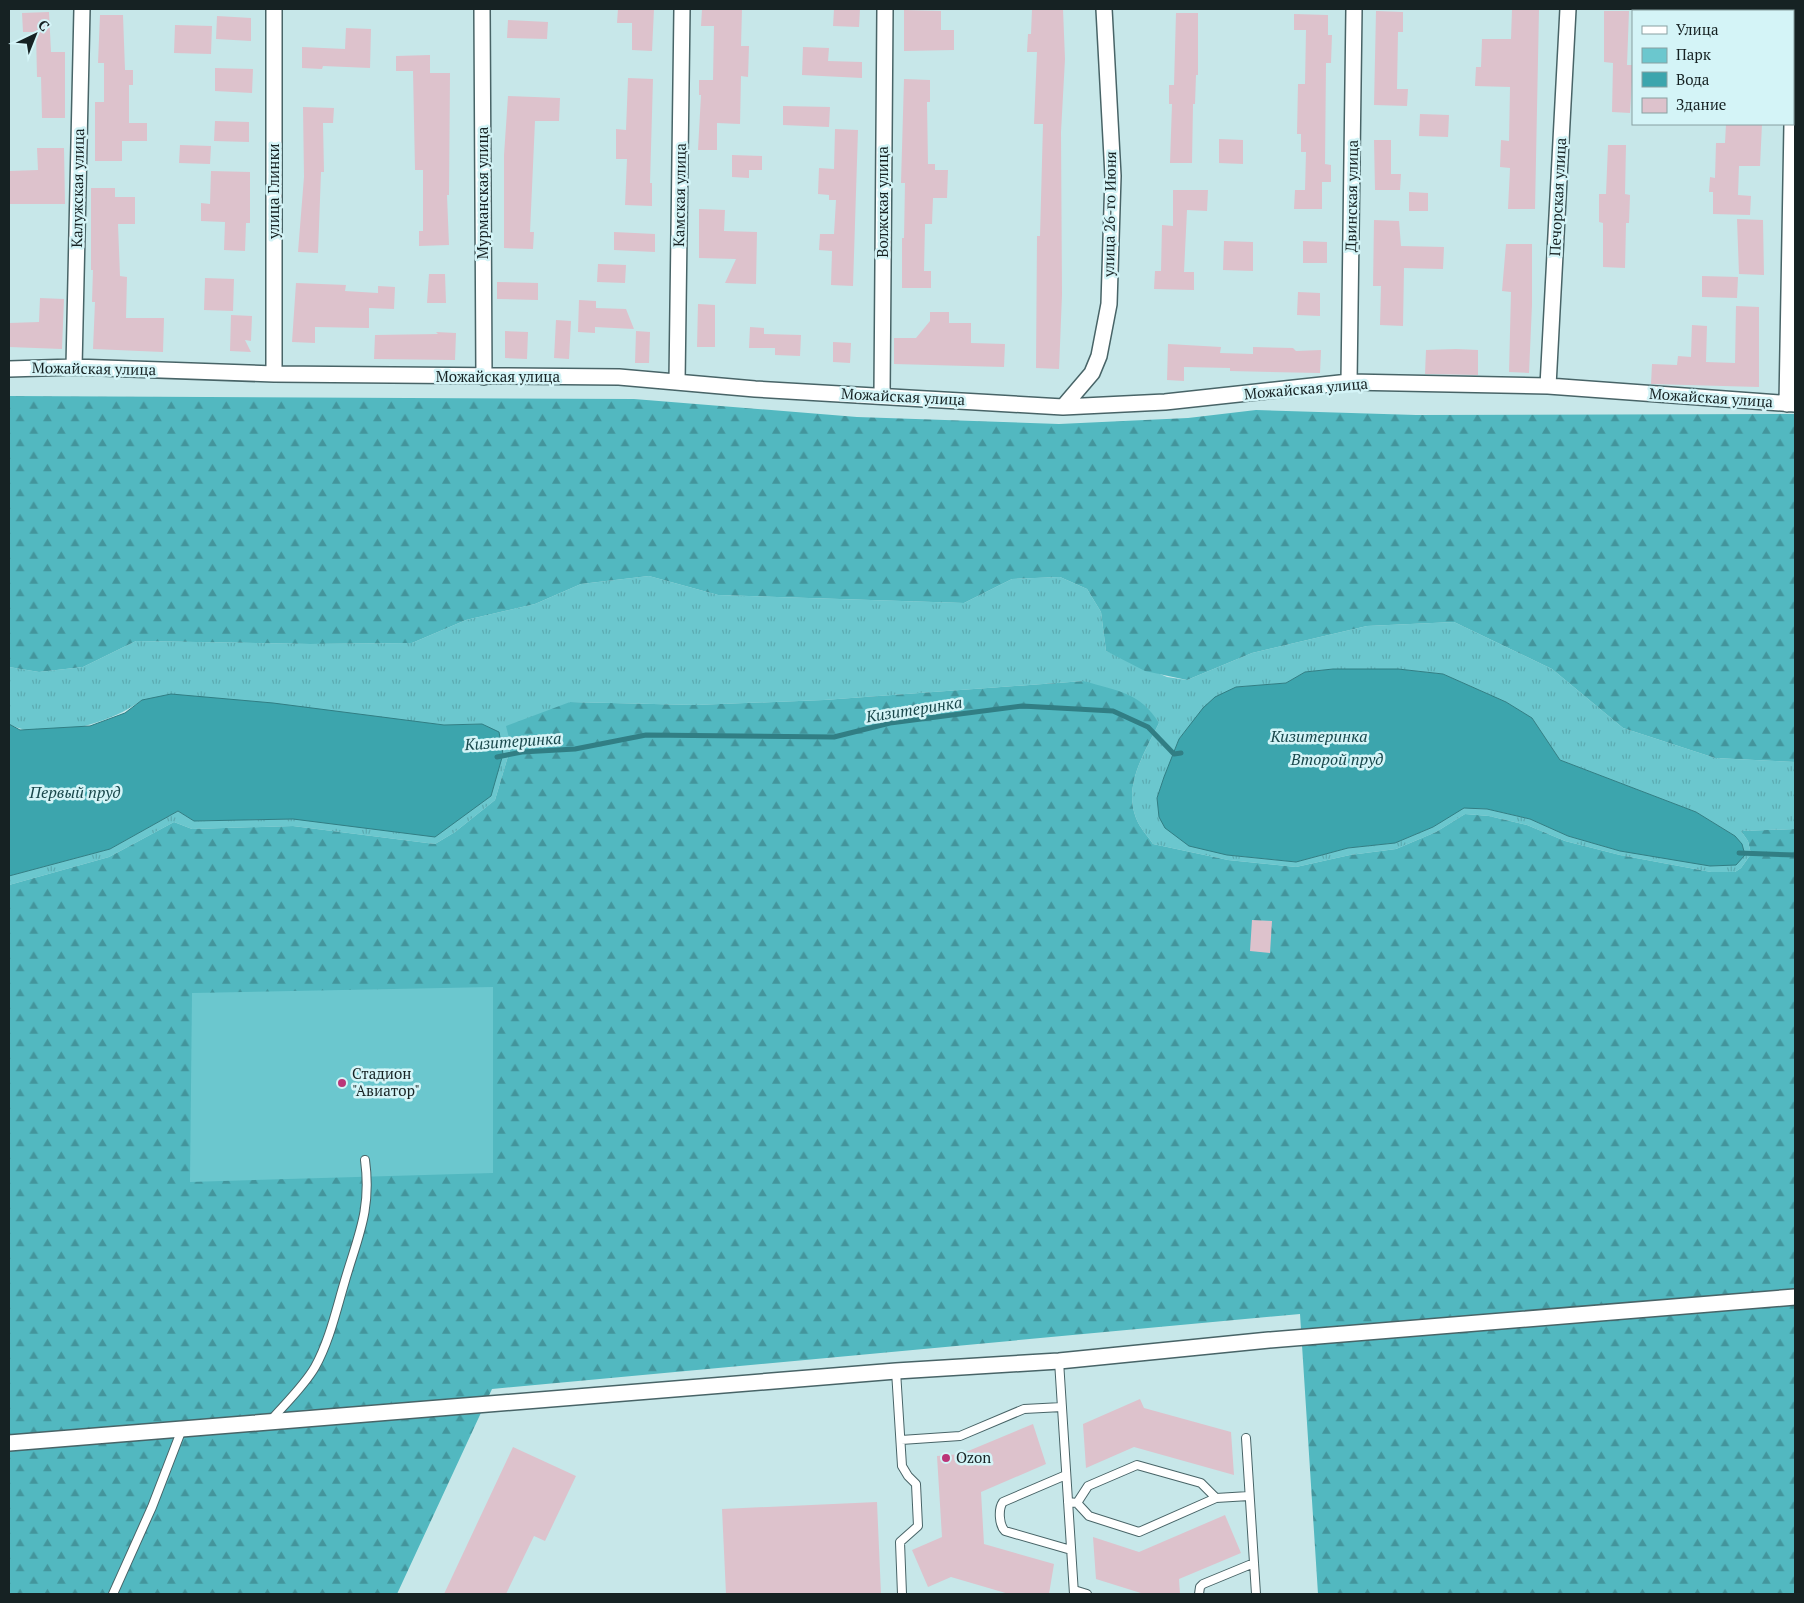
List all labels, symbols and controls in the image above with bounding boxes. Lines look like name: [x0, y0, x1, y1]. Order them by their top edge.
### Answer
north arrow: [10, 10, 60, 60]
legend: [1632, 10, 1794, 125]
text: С: [34, 15, 54, 35]
text: Улица: [1676, 19, 1719, 39]
text: Парк: [1676, 44, 1712, 64]
text: Вода: [1676, 69, 1710, 89]
text: Здание: [1676, 94, 1726, 114]
street label: Мурманская улица: [472, 126, 492, 259]
street label: Калужская улица: [66, 128, 88, 248]
street label: Печорская улица: [1544, 137, 1570, 257]
street label: Двинская улица: [1340, 139, 1362, 252]
street label: Камская улица: [668, 142, 690, 247]
street label: улица Глинки: [263, 143, 283, 240]
street label: Волжская улица: [872, 146, 892, 258]
street label: улица 26-го Июня: [1098, 151, 1120, 278]
street label: Можайская улица: [32, 357, 157, 379]
street label: Можайская улица: [436, 366, 561, 386]
street label: Можайская улица: [1243, 373, 1369, 403]
street label: Можайская улица: [840, 383, 966, 409]
street label: Можайская улица: [1648, 383, 1774, 411]
water label: Кизитеринка: [863, 691, 964, 728]
water label: Кизитеринка: [1269, 725, 1368, 747]
water label: Кизитеринка: [463, 727, 562, 755]
water label: Второй пруд: [1290, 748, 1383, 770]
water label: Первый пруд: [29, 781, 121, 803]
place label: Стадион "Авиатор": [352, 1063, 420, 1100]
marker: Стадион "Авиатор": [336, 1077, 348, 1089]
place label: Ozon: [956, 1447, 991, 1467]
marker: Ozon: [940, 1452, 952, 1464]

